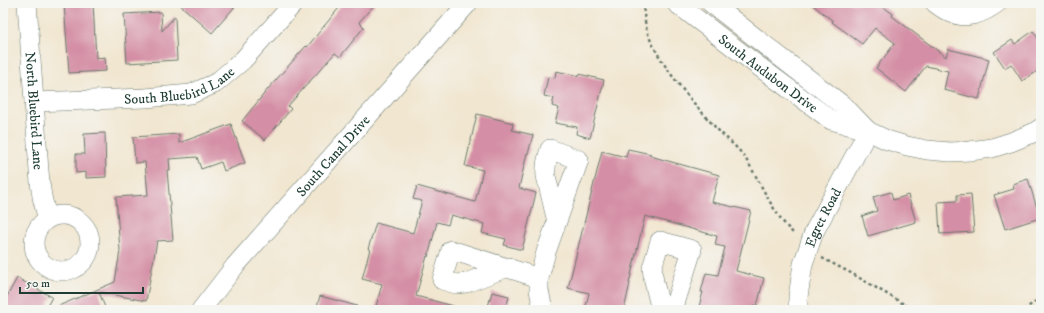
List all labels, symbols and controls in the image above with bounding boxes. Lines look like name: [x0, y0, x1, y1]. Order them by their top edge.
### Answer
street label: South Audubon Drive: [714, 31, 821, 117]
street label: North Bluebird Lane: [21, 51, 47, 171]
street label: South Bluebird Lane: [124, 63, 239, 109]
street label: South Canal Drive: [293, 112, 374, 201]
street label: Egret Road: [801, 185, 846, 250]
scale bar: [20, 269, 143, 295]
text: 50 m: [26, 276, 50, 291]

